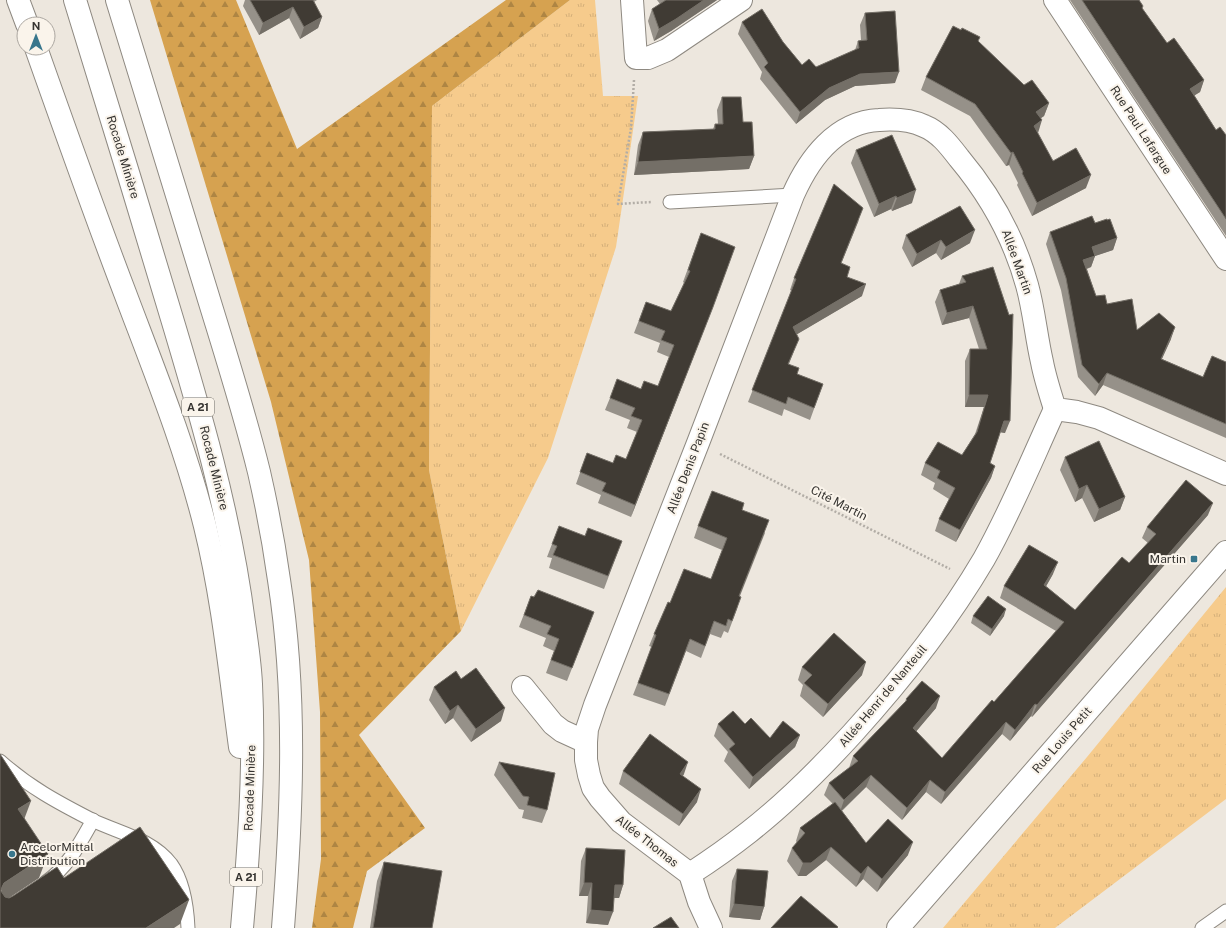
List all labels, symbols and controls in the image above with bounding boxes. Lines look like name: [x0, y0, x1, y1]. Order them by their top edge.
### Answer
north arrow: [16, 16, 56, 56]
text: N: [32, 20, 40, 32]
street label: Rue Paul Lafargue: [1107, 83, 1175, 177]
street label: Rocade Minière: [104, 114, 142, 201]
street label: Allée Martin: [999, 228, 1035, 296]
road number: A 21: [182, 398, 214, 416]
street label: Allée Denis Papin: [664, 420, 712, 516]
street label: Rocade Minière: [197, 424, 231, 512]
street label: Cité Martin: [808, 483, 870, 523]
place label: Martin: [1150, 552, 1186, 566]
marker: Martin: [1189, 554, 1199, 564]
street label: Allée Henri de Nanteuil: [836, 642, 930, 750]
street label: Rue Louis Petit: [1029, 704, 1095, 776]
street label: Rocade Minière: [241, 744, 259, 831]
street label: Allée Thomas: [613, 812, 681, 870]
place label: ArcelorMittal Distribution: [20, 840, 94, 868]
marker: ArcelorMittal Distribution: [7, 849, 17, 859]
road number: A 21: [230, 868, 262, 886]

